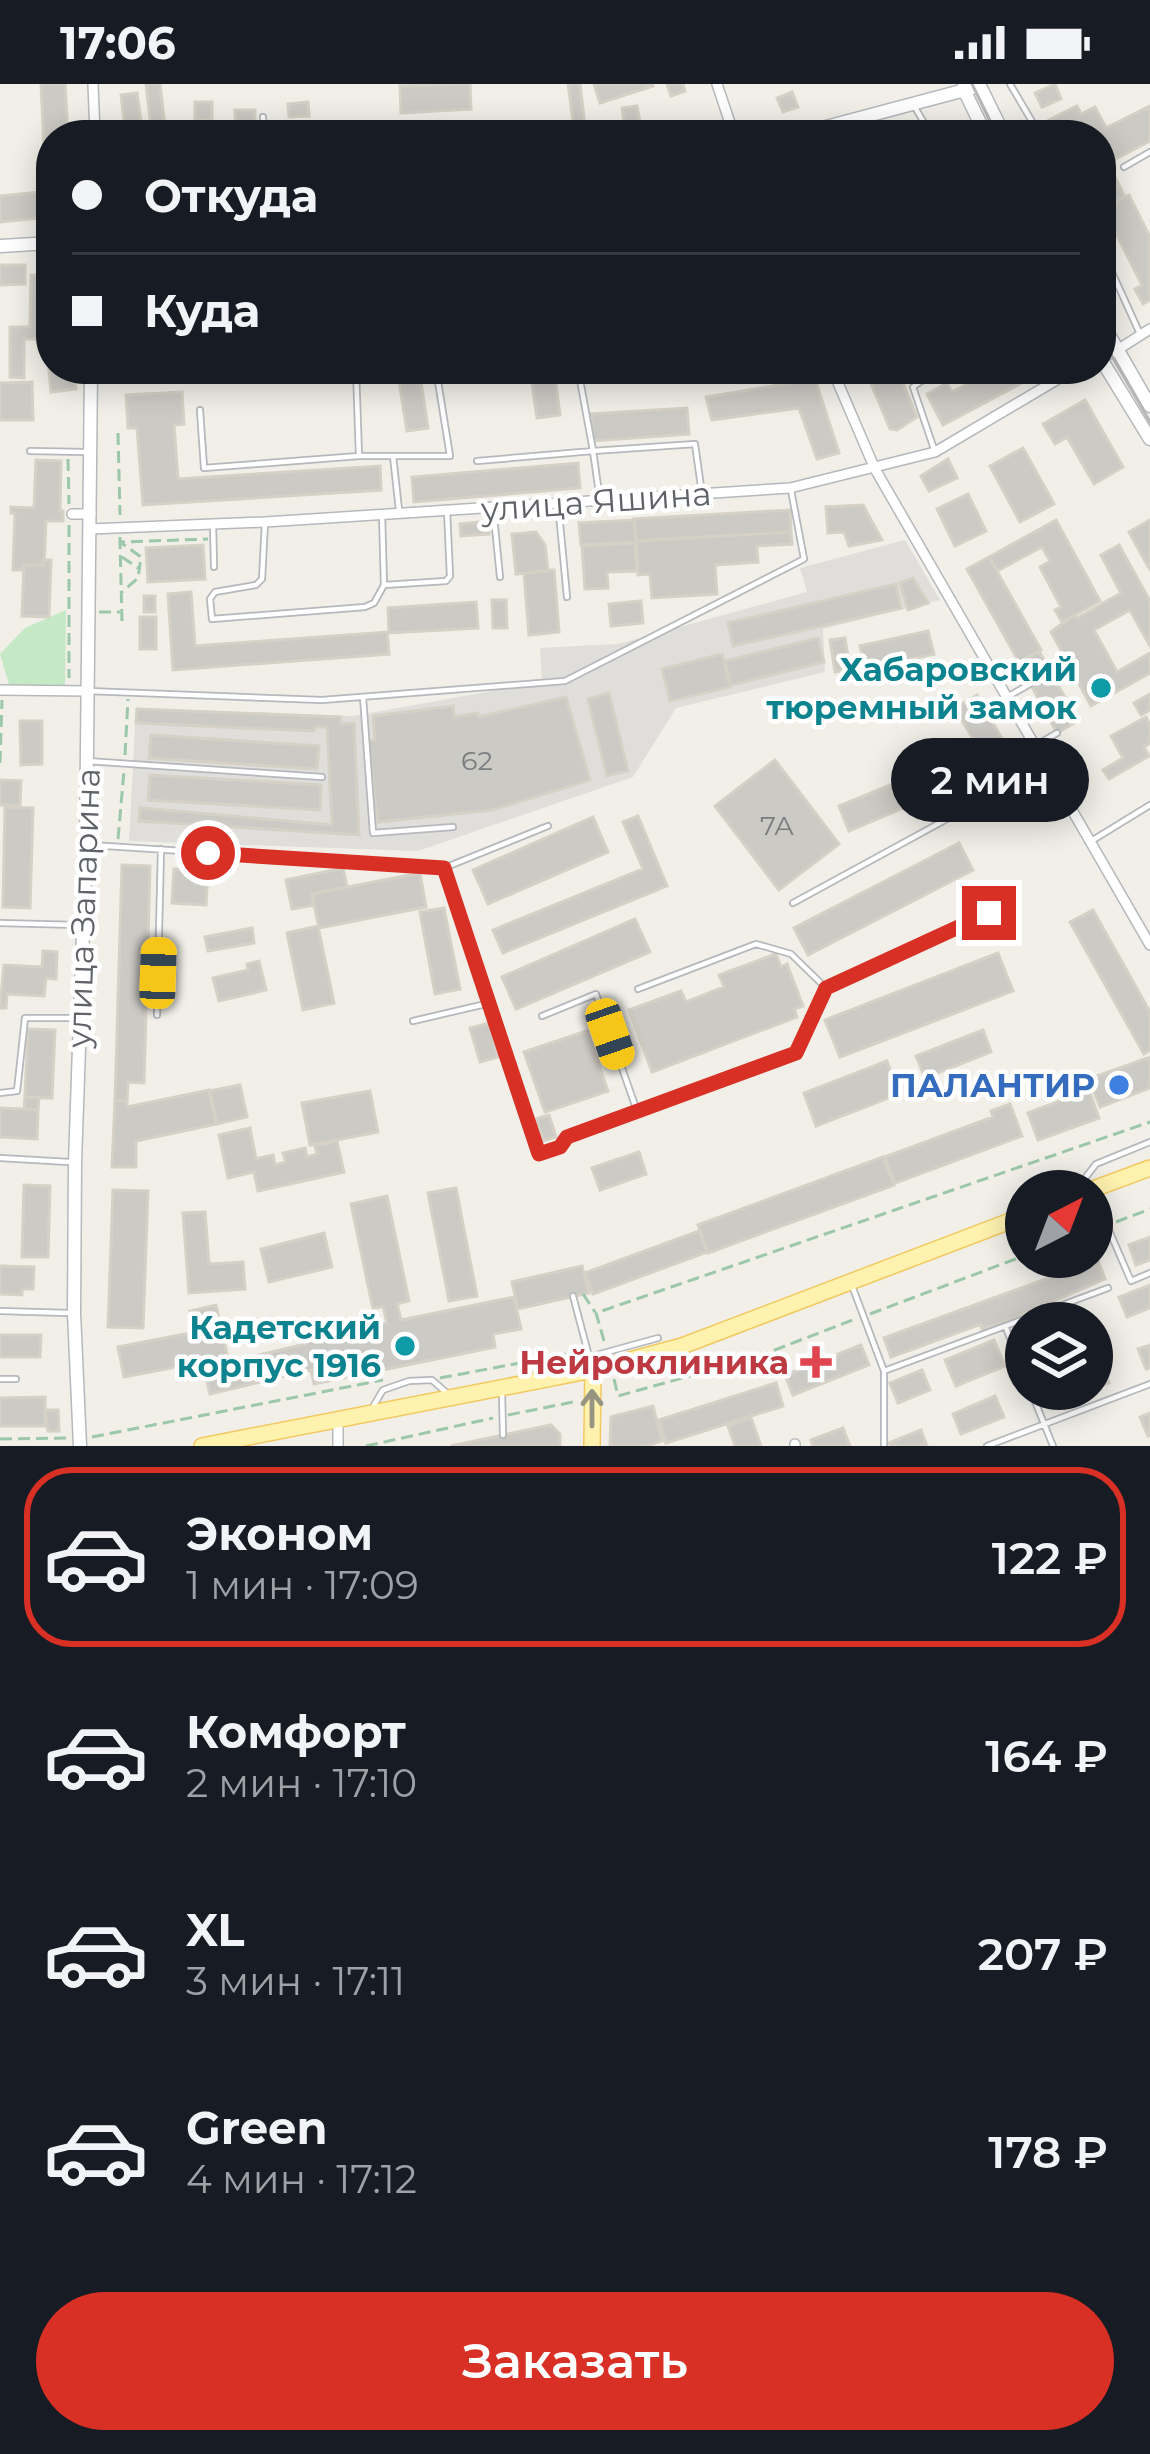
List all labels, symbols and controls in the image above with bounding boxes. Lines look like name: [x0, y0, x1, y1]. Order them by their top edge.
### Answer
text: 17:06: [60, 15, 176, 70]
text: Откуда: [144, 168, 318, 223]
text: Куда: [144, 283, 260, 338]
street label: улица Яшина: [479, 473, 712, 529]
place label: Хабаровский тюремный замок: [766, 649, 1078, 727]
marker: Хабаровский тюремный замок: [1088, 675, 1114, 701]
callout: 2 мин: [890, 739, 1088, 823]
house number: 62: [461, 744, 493, 777]
text: 2 мин: [930, 756, 1050, 804]
street label: улица Запарина: [58, 768, 108, 1049]
house number: 7А: [760, 809, 794, 842]
route start: [181, 826, 235, 880]
route end: [962, 886, 1016, 940]
car: [139, 936, 177, 1010]
car: [581, 994, 639, 1074]
place label: ПАЛАНТИР: [890, 1065, 1095, 1105]
marker: ПАЛАНТИР: [1106, 1072, 1132, 1098]
north arrow: [1005, 1170, 1113, 1278]
map controls: [1005, 1170, 1113, 1410]
button: layers: [1005, 1302, 1113, 1410]
place label: Кадетский корпус 1916: [177, 1307, 381, 1385]
marker: Кадетский корпус 1916: [392, 1333, 418, 1359]
place label: Нейроклиника: [519, 1342, 789, 1382]
marker: Нейроклиника: [800, 1346, 832, 1378]
one-way arrow: [581, 1389, 603, 1428]
icon: car: [42, 1503, 150, 1611]
text: Эконом: [186, 1506, 373, 1561]
text: 122 ₽: [992, 1530, 1108, 1585]
text: 1 мин · 17:09: [186, 1561, 419, 1609]
icon: car: [42, 1701, 150, 1809]
text: Комфорт: [186, 1704, 406, 1759]
text: 164 ₽: [985, 1728, 1108, 1783]
text: 2 мин · 17:10: [186, 1759, 417, 1807]
icon: car: [42, 1899, 150, 2007]
text: XL: [186, 1902, 244, 1957]
text: 207 ₽: [978, 1926, 1108, 1981]
text: 3 мин · 17:11: [186, 1957, 405, 2005]
icon: car: [42, 2097, 150, 2205]
text: Green: [186, 2100, 328, 2155]
text: 178 ₽: [988, 2124, 1108, 2179]
text: 4 мин · 17:12: [186, 2155, 417, 2203]
button: Заказать: [36, 2292, 1114, 2430]

